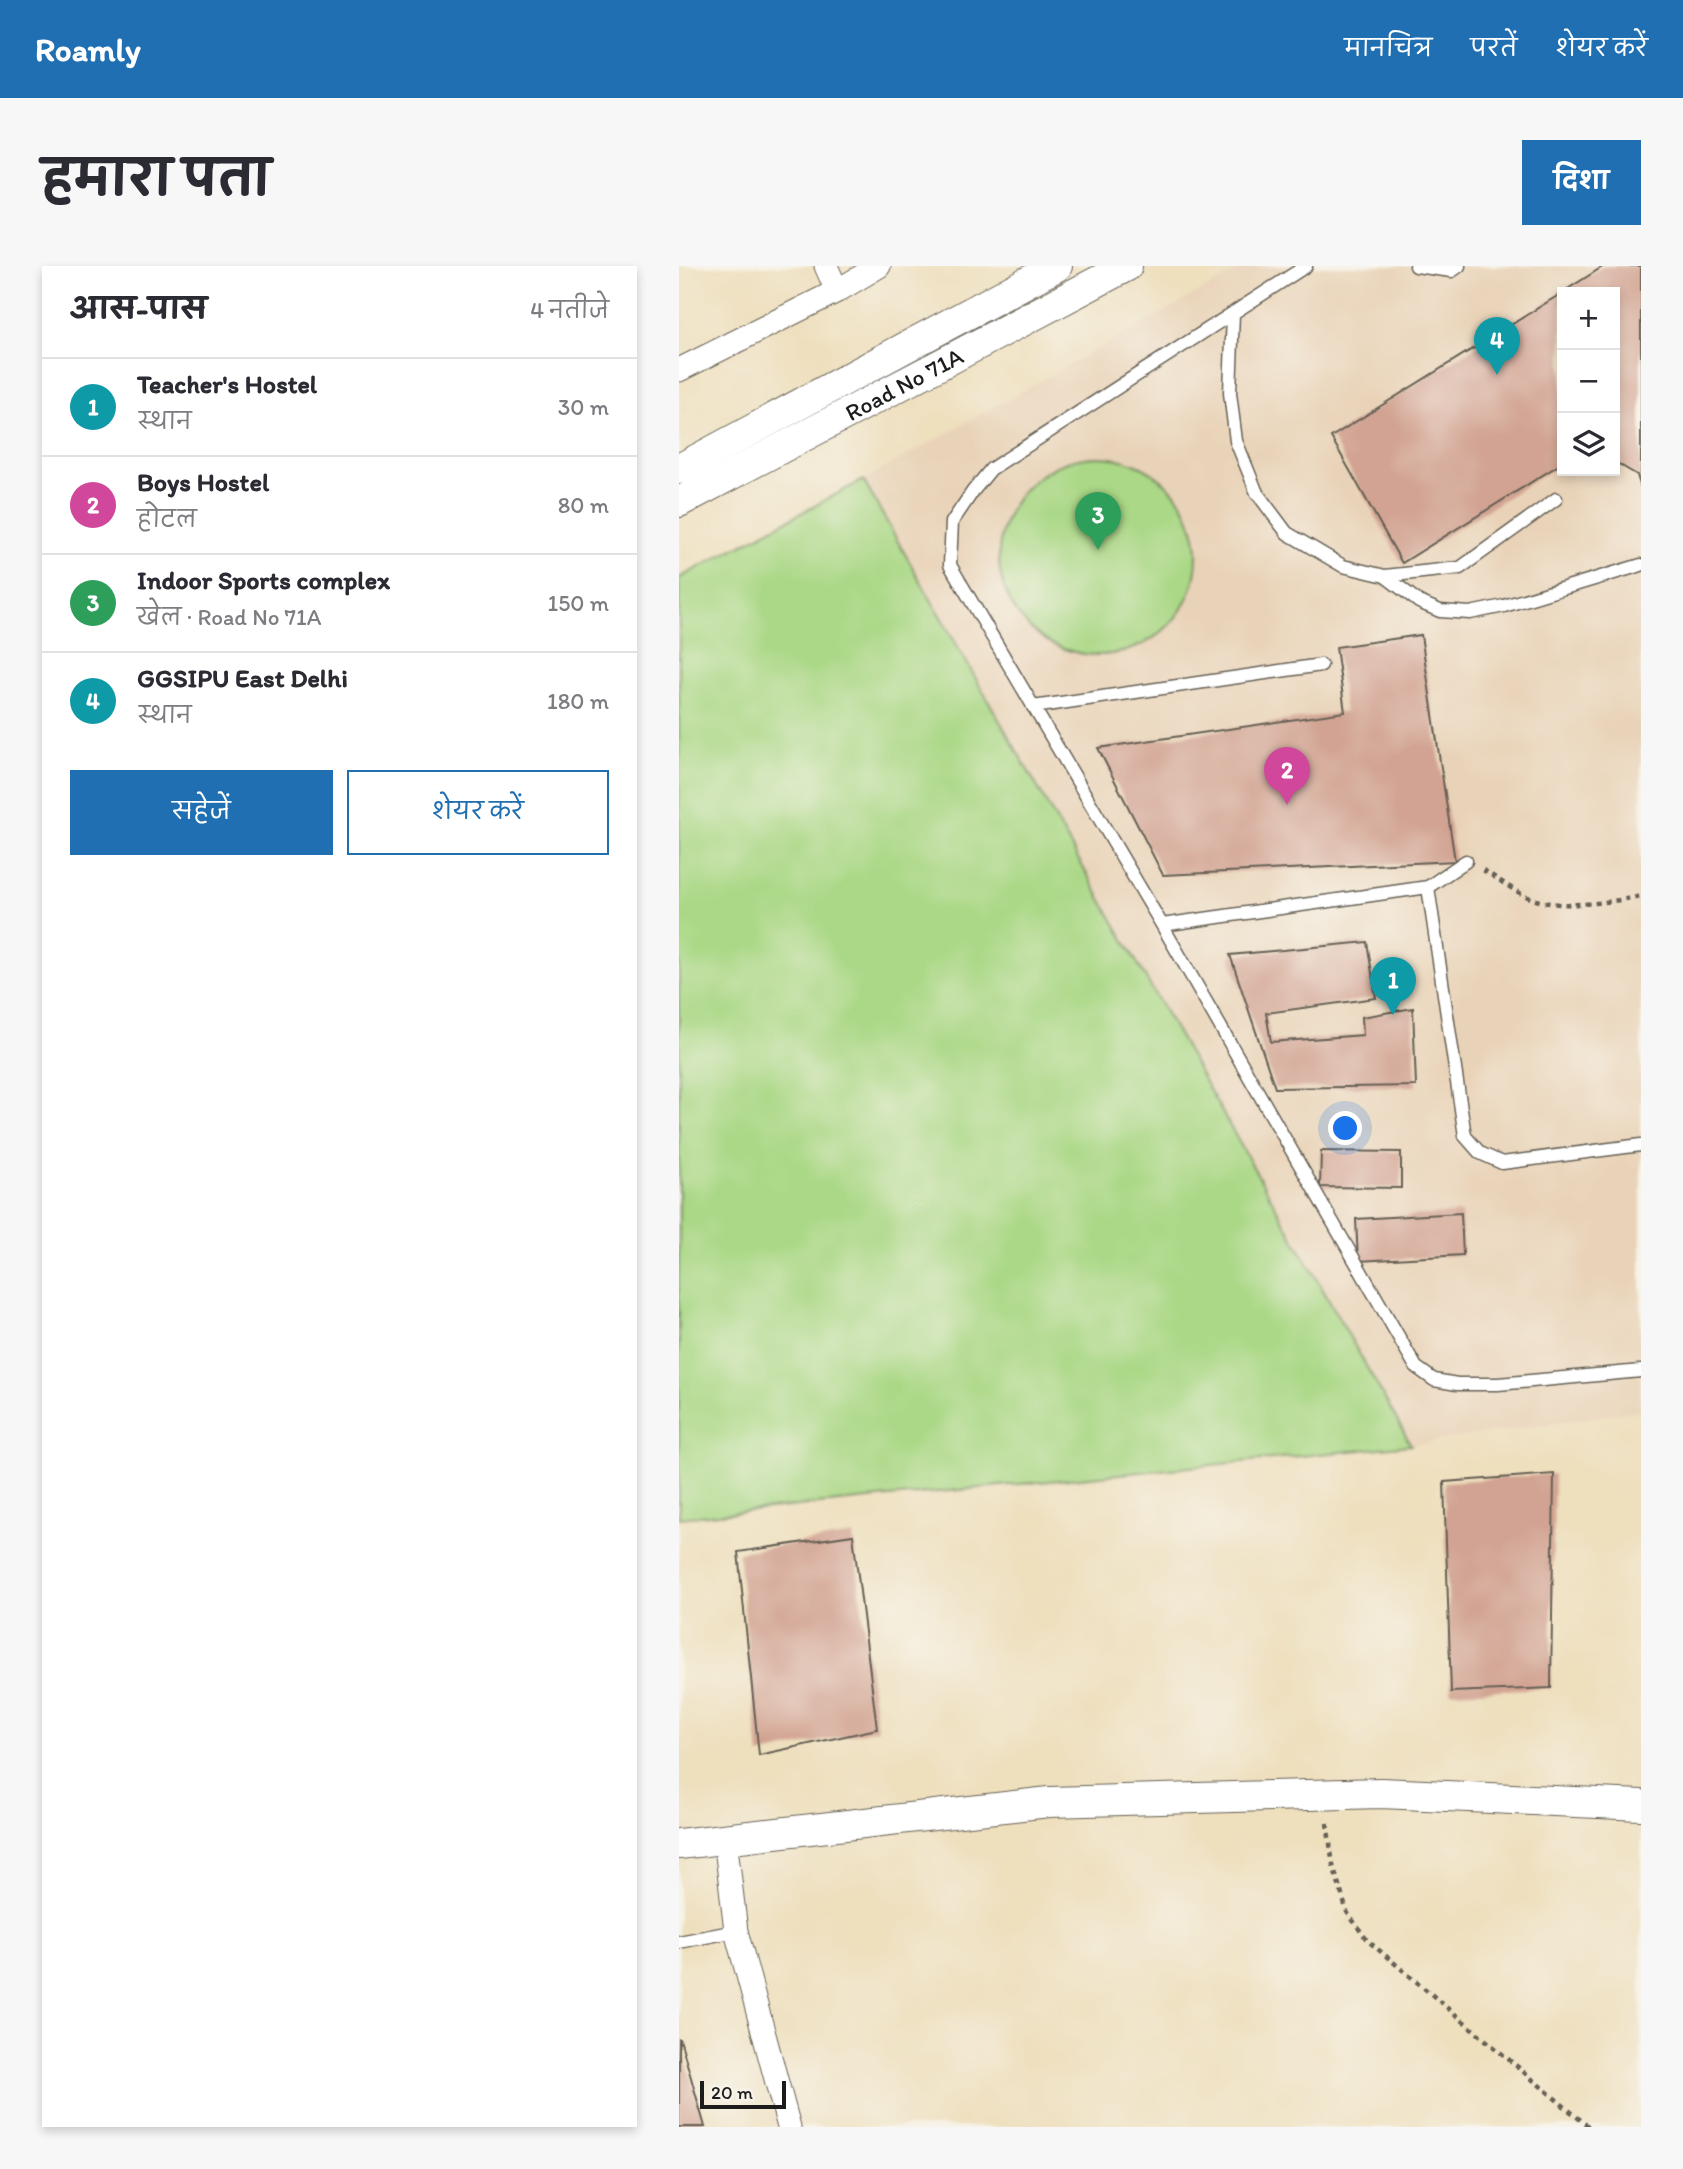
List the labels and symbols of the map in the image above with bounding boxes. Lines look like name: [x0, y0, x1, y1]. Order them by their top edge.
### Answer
pin: 4: [1474, 317, 1520, 375]
street label: Road No 71A: [840, 341, 968, 427]
pin: 3: [1075, 492, 1121, 550]
pin: 2: [1264, 747, 1310, 805]
pin: 1: [1370, 957, 1416, 1015]
your location: [1328, 1111, 1362, 1145]
scale bar: [700, 2078, 786, 2110]

